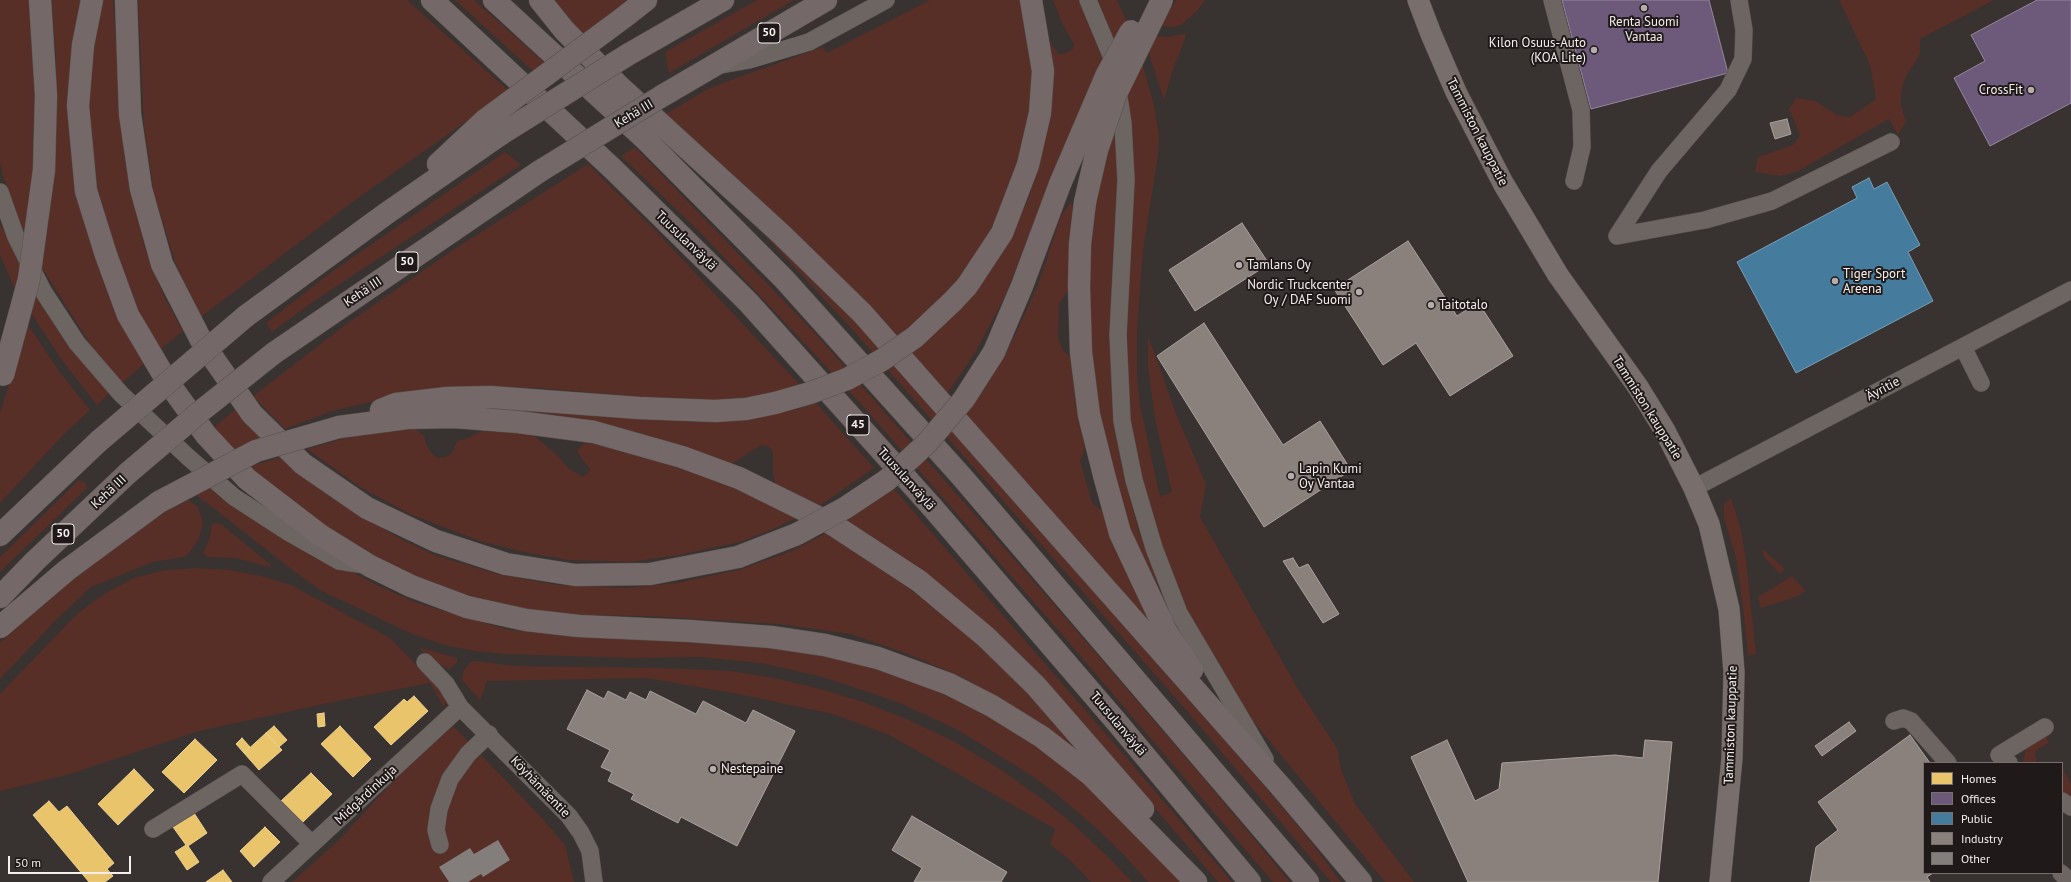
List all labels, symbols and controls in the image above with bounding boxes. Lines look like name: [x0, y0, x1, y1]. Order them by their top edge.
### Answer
marker: Renta Suomi Vantaa: [1639, 3, 1649, 13]
place label: Renta Suomi Vantaa: [1609, 14, 1679, 45]
road number: 50: [758, 23, 780, 43]
place label: Kilon Osuus-Auto (KOA Lite): [1489, 35, 1586, 66]
marker: Kilon Osuus-Auto (KOA Lite): [1589, 45, 1599, 55]
street label: Tammiston kauppatie: [1443, 76, 1511, 188]
place label: CrossFit: [1979, 82, 2023, 98]
marker: CrossFit: [2026, 85, 2036, 95]
street label: Kehä III: [612, 96, 656, 132]
street label: Tuusulanväylä: [652, 208, 720, 274]
road number: 50: [396, 252, 418, 272]
place label: Tamlans Oy: [1247, 257, 1311, 273]
marker: Tamlans Oy: [1234, 260, 1244, 270]
place label: Tiger Sport Areena: [1843, 266, 1905, 297]
street label: Kehä III: [341, 274, 385, 310]
marker: Tiger Sport Areena: [1830, 276, 1840, 286]
place label: Nordic Truckcenter Oy / DAF Suomi: [1247, 277, 1351, 308]
marker: Nordic Truckcenter Oy / DAF Suomi: [1354, 287, 1364, 297]
place label: Taitotalo: [1439, 297, 1488, 313]
marker: Taitotalo: [1426, 300, 1436, 310]
street label: Tammiston kauppatie: [1609, 353, 1685, 463]
street label: Äyritie: [1864, 374, 1902, 404]
road number: 45: [847, 415, 869, 435]
street label: Tuusulanväylä: [874, 445, 938, 513]
place label: Lapin Kumi Oy Vantaa: [1299, 461, 1362, 492]
marker: Lapin Kumi Oy Vantaa: [1286, 471, 1296, 481]
street label: Kehä III: [88, 472, 130, 512]
road number: 50: [52, 524, 74, 544]
street label: Tammiston kauppatie: [1721, 665, 1741, 785]
street label: Tuusulanväylä: [1087, 689, 1149, 759]
street label: Köyhämäentie: [507, 753, 573, 821]
place label: Nestepaine: [721, 761, 783, 777]
street label: Midgårdinkuja: [332, 762, 400, 828]
legend: [1923, 762, 2063, 874]
marker: Nestepaine: [708, 764, 718, 774]
text: Homes: [1961, 771, 1996, 786]
text: Offices: [1961, 791, 1996, 806]
text: Public: [1961, 811, 1992, 826]
text: Industry: [1961, 831, 2003, 846]
scale bar: [10, 848, 133, 874]
text: Other: [1961, 851, 1990, 866]
text: 50 m: [15, 855, 41, 870]

